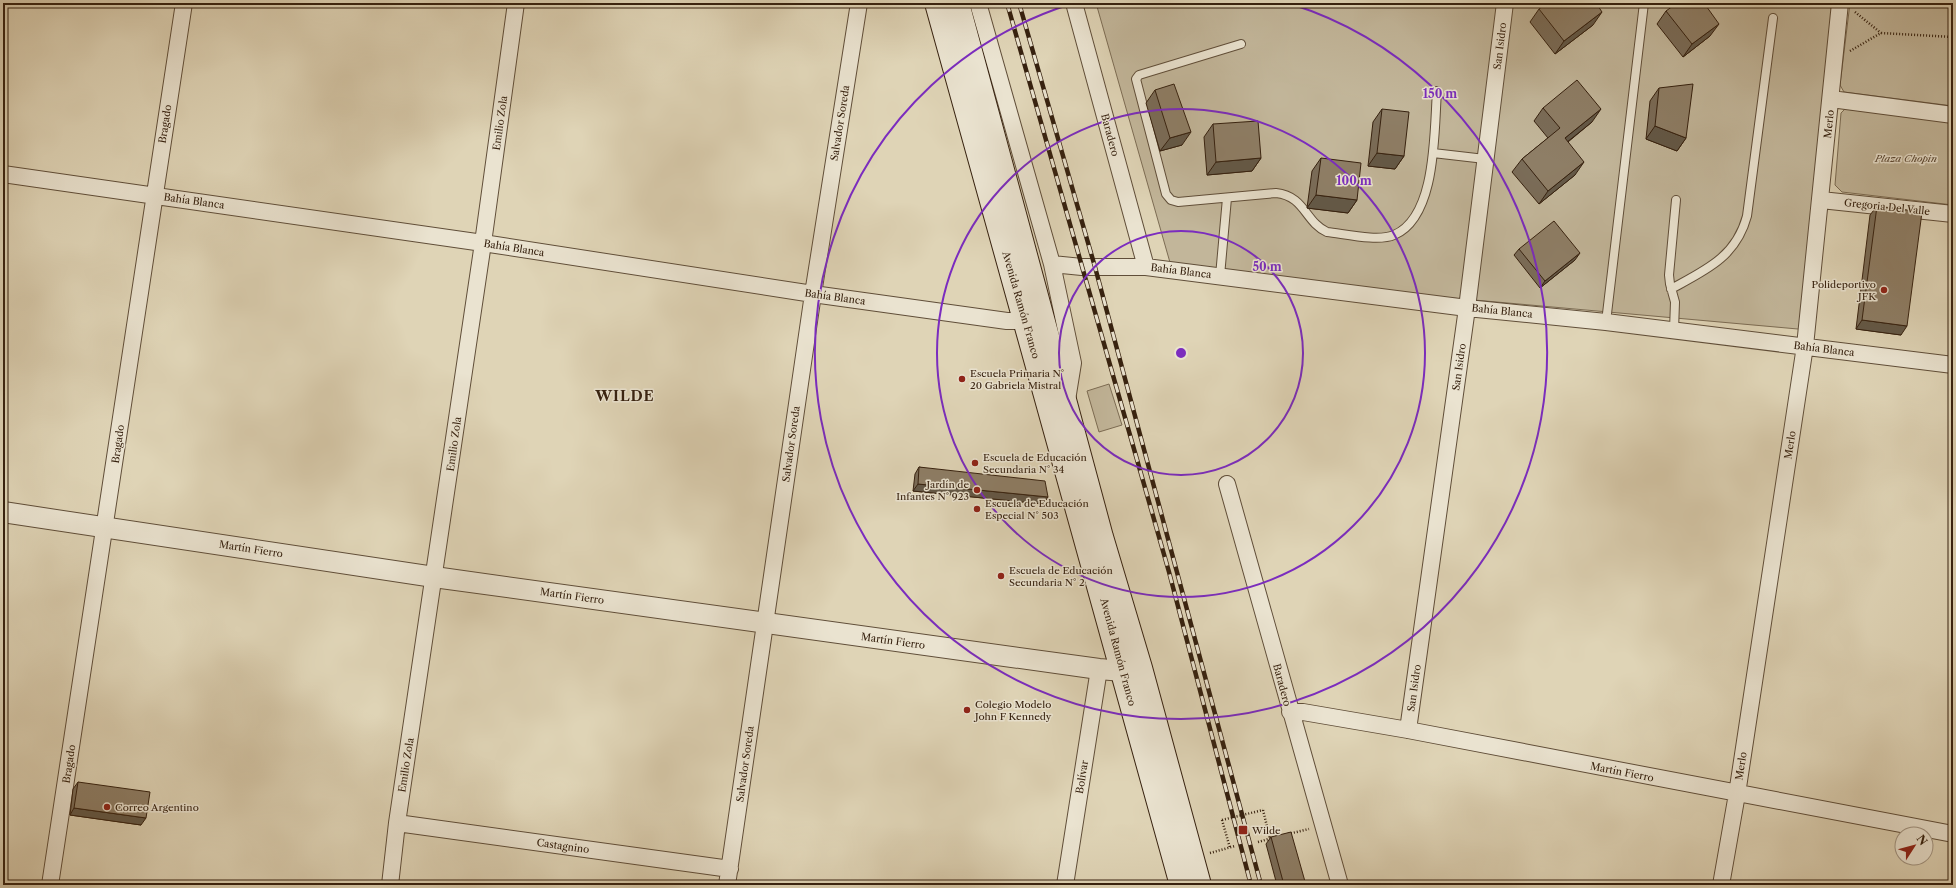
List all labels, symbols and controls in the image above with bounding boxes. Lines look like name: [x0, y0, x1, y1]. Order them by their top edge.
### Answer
street label: San Isidro: [1491, 22, 1509, 70]
street label: Salvador Soreda: [828, 83, 853, 162]
text: 150 m: [1423, 86, 1457, 101]
street label: Emilio Zola: [490, 94, 510, 151]
street label: Bragado: [156, 104, 174, 144]
street label: Merlo: [1821, 109, 1837, 139]
street label: Baradero: [1098, 112, 1122, 158]
park label: Plaza Chopin: [1874, 152, 1937, 165]
text: 100 m: [1336, 173, 1372, 188]
street label: Bahía Blanca: [163, 190, 226, 212]
street label: Gregoria Del Valle: [1843, 196, 1931, 218]
street label: Bahía Blanca: [483, 237, 546, 259]
street label: Avenida Ramón Franco: [999, 249, 1043, 360]
text: 50 m: [1252, 259, 1282, 274]
street label: Bahía Blanca: [1150, 261, 1213, 281]
place label: Polideportivo JFK: [1812, 278, 1877, 303]
marker: Polideportivo JFK: [1879, 285, 1889, 295]
street label: Bahía Blanca: [804, 286, 867, 308]
street label: Bahía Blanca: [1471, 301, 1534, 321]
street label: Bahía Blanca: [1793, 339, 1856, 359]
street label: San Isidro: [1449, 343, 1469, 391]
centre of rings: [1174, 346, 1188, 360]
place label: Escuela Primaria N° 20 Gabriela Mistral: [970, 367, 1064, 392]
marker: Escuela Primaria N° 20 Gabriela Mistral: [957, 374, 967, 384]
district label: WILDE: [594, 387, 655, 405]
street label: Salvador Soreda: [779, 404, 803, 483]
street label: Emilio Zola: [444, 415, 464, 472]
street label: Bragado: [109, 424, 127, 464]
street label: Merlo: [1781, 430, 1799, 460]
place label: Escuela de Educación Secundaria N° 34: [983, 451, 1088, 476]
marker: Escuela de Educación Secundaria N° 34: [970, 458, 980, 468]
place label: Jardín de Infantes N° 923: [896, 478, 969, 503]
marker: Jardín de Infantes N° 923: [972, 485, 982, 495]
place label: Escuela de Educación Especial N° 503: [985, 497, 1090, 522]
marker: Escuela de Educación Especial N° 503: [972, 504, 982, 514]
street label: Martín Fierro: [218, 538, 284, 560]
place label: Escuela de Educación Secundaria N° 2: [1009, 564, 1114, 589]
marker: Escuela de Educación Secundaria N° 2: [996, 571, 1006, 581]
street label: Martín Fierro: [539, 585, 605, 607]
street label: Avenida Ramón Franco: [1097, 596, 1139, 707]
street label: Martín Fierro: [860, 630, 926, 652]
street label: Baradero: [1270, 662, 1294, 708]
street label: San Isidro: [1404, 664, 1424, 712]
place label: Colegio Modelo John F Kennedy: [973, 698, 1052, 723]
marker: Colegio Modelo John F Kennedy: [962, 705, 972, 715]
street label: Salvador Soreda: [733, 724, 757, 803]
street label: Emilio Zola: [395, 736, 417, 793]
street label: Bragado: [60, 744, 78, 784]
street label: Merlo: [1732, 751, 1750, 781]
street label: Bolívar: [1073, 759, 1091, 795]
street label: Martín Fierro: [1589, 759, 1655, 785]
place label: Correo Argentino: [115, 801, 199, 814]
marker: Correo Argentino: [102, 802, 112, 812]
marker: Wilde: [1237, 824, 1249, 836]
place label: Wilde: [1251, 824, 1281, 837]
north arrow: [1894, 826, 1934, 866]
text: N: [1914, 832, 1931, 848]
street label: Castagnino: [536, 836, 590, 856]

